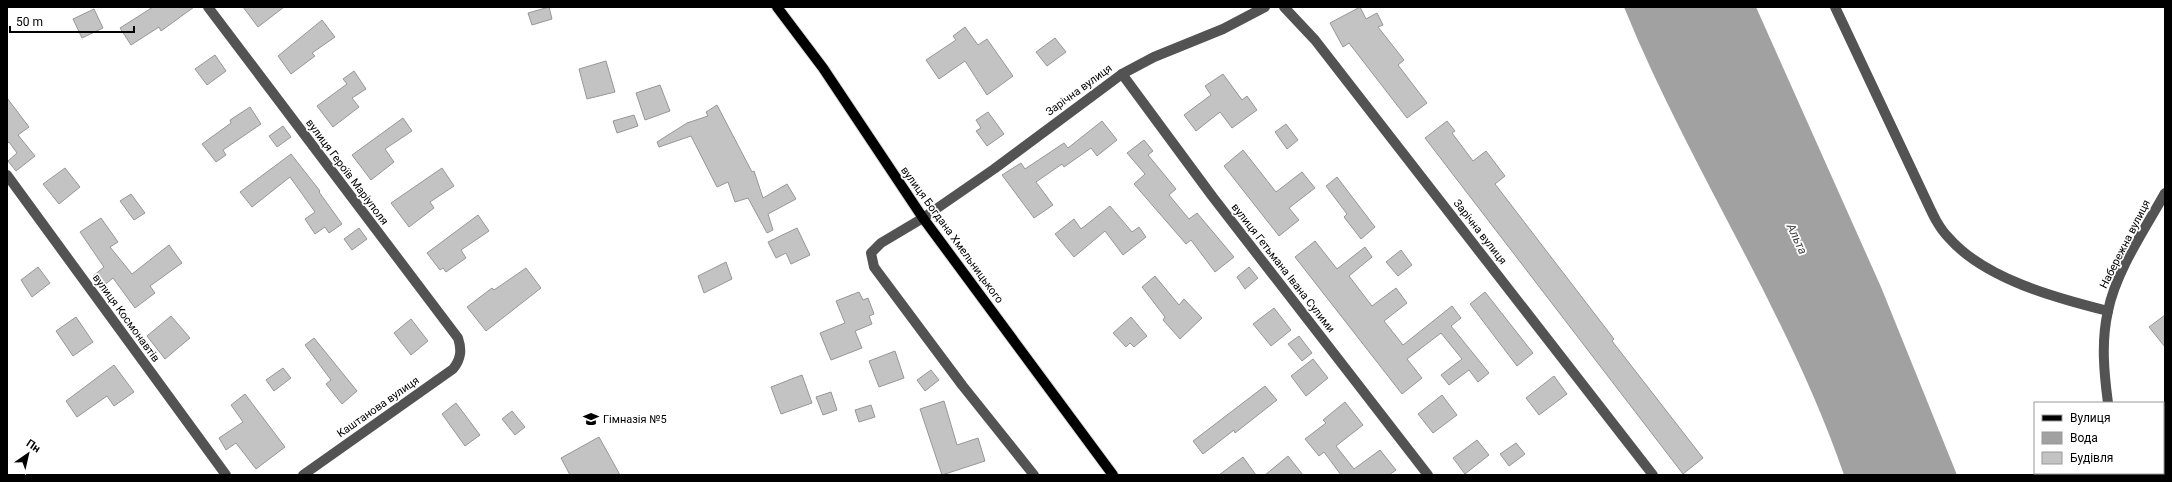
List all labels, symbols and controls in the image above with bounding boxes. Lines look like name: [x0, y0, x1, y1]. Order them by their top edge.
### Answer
scale bar: [10, 8, 134, 34]
text: 50 m: [16, 15, 43, 29]
street label: Зарічна вулиця: [1043, 62, 1115, 118]
street label: вулиця Героїв Маріуполя: [303, 117, 391, 227]
street label: вулиця Богдана Хмельницького: [898, 164, 1006, 306]
street label: Зарічна вулиця: [1451, 197, 1509, 267]
street label: Набережна вулиця: [2097, 197, 2153, 291]
street label: вулиця Гетьмана Івана Сулими: [1229, 201, 1337, 335]
water label: Альта: [1783, 221, 1810, 257]
street label: вулиця Космонавтів: [90, 272, 162, 364]
street label: Каштанова вулиця: [334, 374, 422, 440]
legend: [2034, 402, 2164, 474]
school or university icon: Гімназія №5: [582, 410, 600, 428]
text: Вулиця: [2070, 411, 2111, 425]
place label: Гімназія №5: [603, 413, 667, 426]
text: Вода: [2070, 431, 2098, 445]
north arrow: [8, 434, 48, 474]
text: Пн: [24, 437, 43, 455]
text: Будівля: [2070, 451, 2113, 465]

